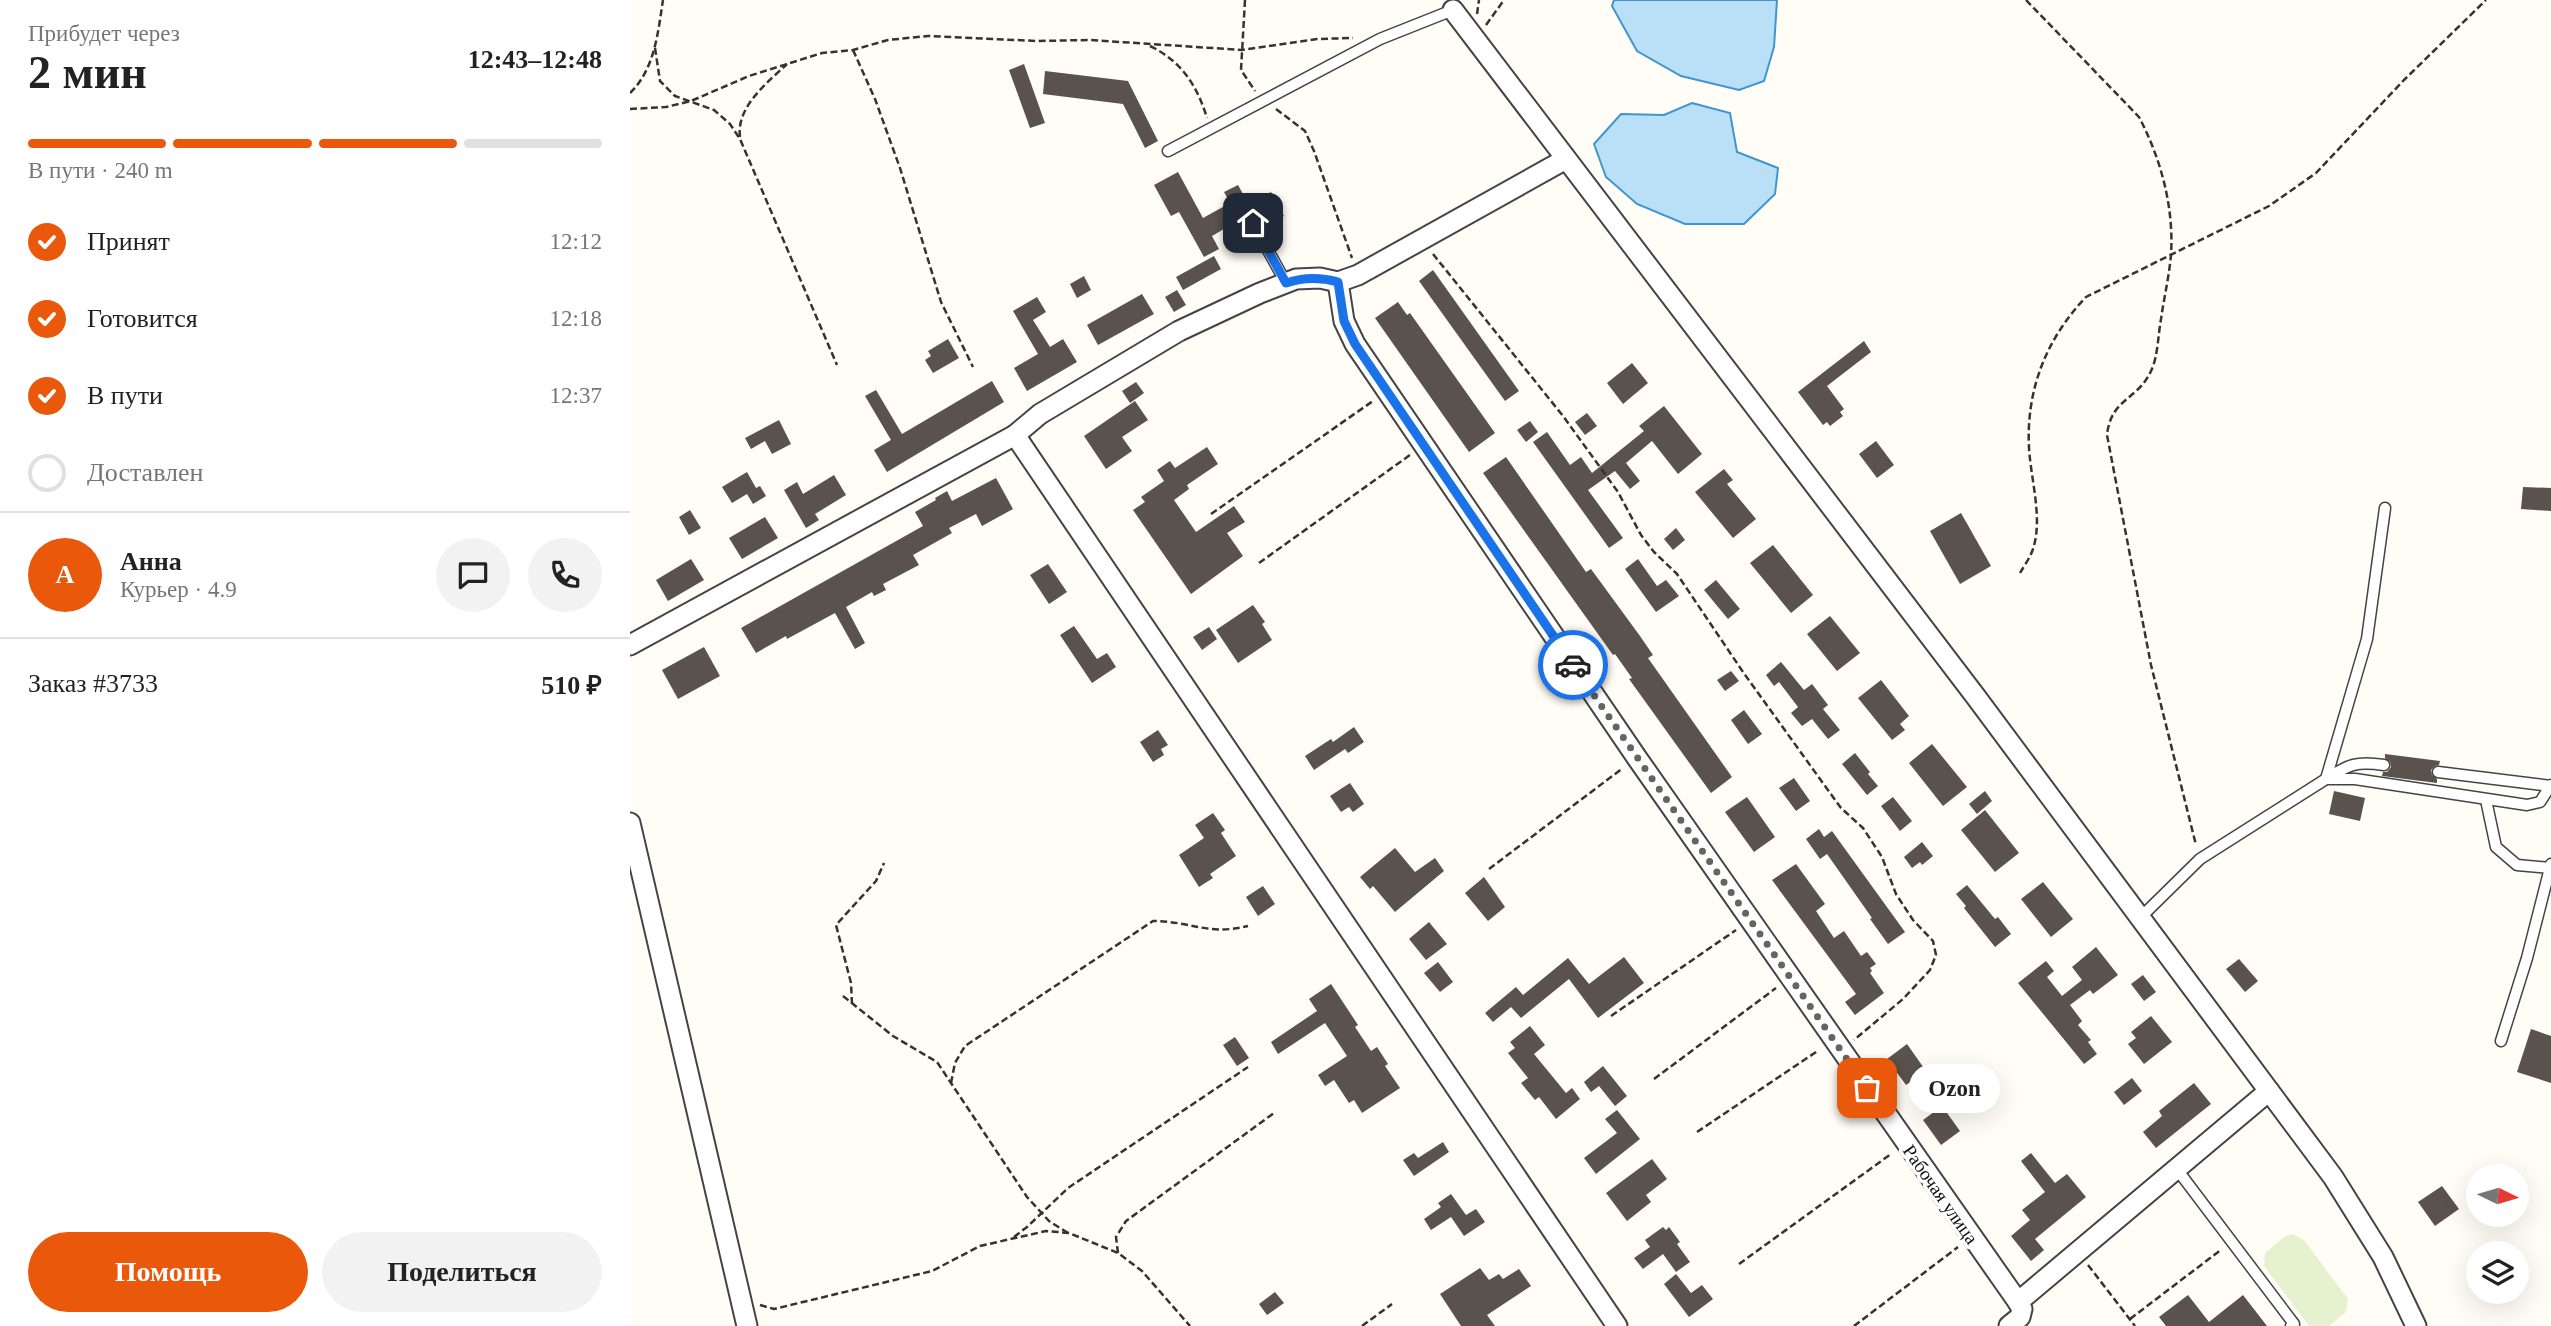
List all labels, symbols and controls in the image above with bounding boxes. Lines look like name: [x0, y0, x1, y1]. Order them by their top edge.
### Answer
text: Прибудет через: [28, 21, 180, 46]
text: 12:43–12:48: [468, 45, 602, 74]
text: 2 мин: [28, 47, 147, 98]
text: В пути · 240 m: [28, 158, 173, 183]
pin: [1223, 193, 1283, 253]
icon: home: [1234, 204, 1272, 242]
icon: check: [28, 223, 66, 261]
text: Принят: [87, 227, 170, 256]
text: 12:12: [550, 229, 602, 254]
icon: check: [28, 300, 66, 338]
text: Готовится: [87, 304, 198, 333]
text: 12:18: [550, 306, 602, 331]
icon: check: [28, 377, 66, 415]
text: В пути: [87, 381, 163, 410]
text: 12:37: [550, 383, 602, 408]
text: Доставлен: [87, 458, 204, 487]
button: chat: [436, 538, 510, 612]
button: phone: [528, 538, 602, 612]
text: Анна: [120, 547, 182, 576]
text: А: [56, 560, 74, 589]
text: Курьер · 4.9: [120, 577, 237, 602]
courier: [1538, 630, 1608, 700]
icon: car: [1554, 646, 1592, 684]
text: Заказ #3733: [28, 669, 158, 698]
text: 510 ₽: [541, 671, 602, 700]
pin: [1837, 1058, 1897, 1118]
callout: Ozon: [1909, 1064, 2000, 1112]
icon: bag: [1848, 1069, 1886, 1107]
text: Ozon: [1928, 1076, 1981, 1101]
street label: Рабочая улица: [1899, 1141, 1983, 1248]
north arrow: [2466, 1164, 2529, 1227]
map controls: [2466, 1164, 2529, 1304]
button: Помощь: [28, 1232, 308, 1312]
button: Поделиться: [322, 1232, 602, 1312]
button: layers: [2466, 1241, 2529, 1304]

